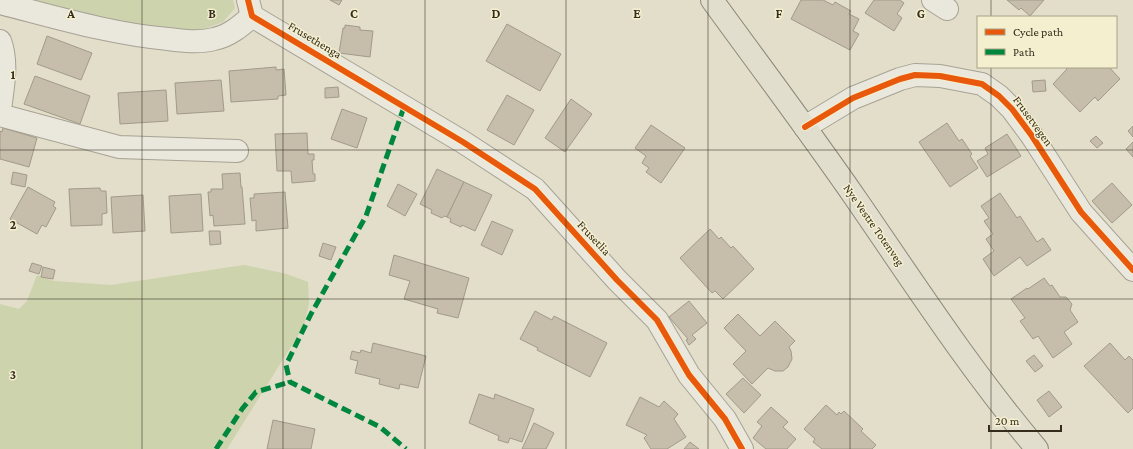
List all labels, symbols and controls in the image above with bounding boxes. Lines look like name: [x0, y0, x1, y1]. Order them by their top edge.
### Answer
text: A: [66, 6, 75, 21]
text: B: [208, 6, 216, 21]
text: C: [350, 6, 358, 21]
text: D: [492, 6, 501, 21]
text: E: [633, 6, 641, 21]
text: F: [776, 6, 783, 21]
text: G: [917, 6, 925, 21]
legend: [977, 16, 1117, 68]
street label: Frusethenga: [286, 19, 345, 62]
text: Cycle path: [1013, 25, 1064, 39]
text: Path: [1013, 45, 1035, 59]
text: 1: [11, 67, 16, 82]
street label: Frusetvegen: [1010, 93, 1056, 149]
street label: Nye Vestre Totenveg: [841, 181, 908, 269]
text: 2: [10, 217, 17, 232]
street label: Frusetlia: [574, 218, 614, 259]
text: 3: [10, 367, 16, 382]
scale bar: [989, 407, 1061, 433]
text: 20 m: [995, 414, 1020, 428]

